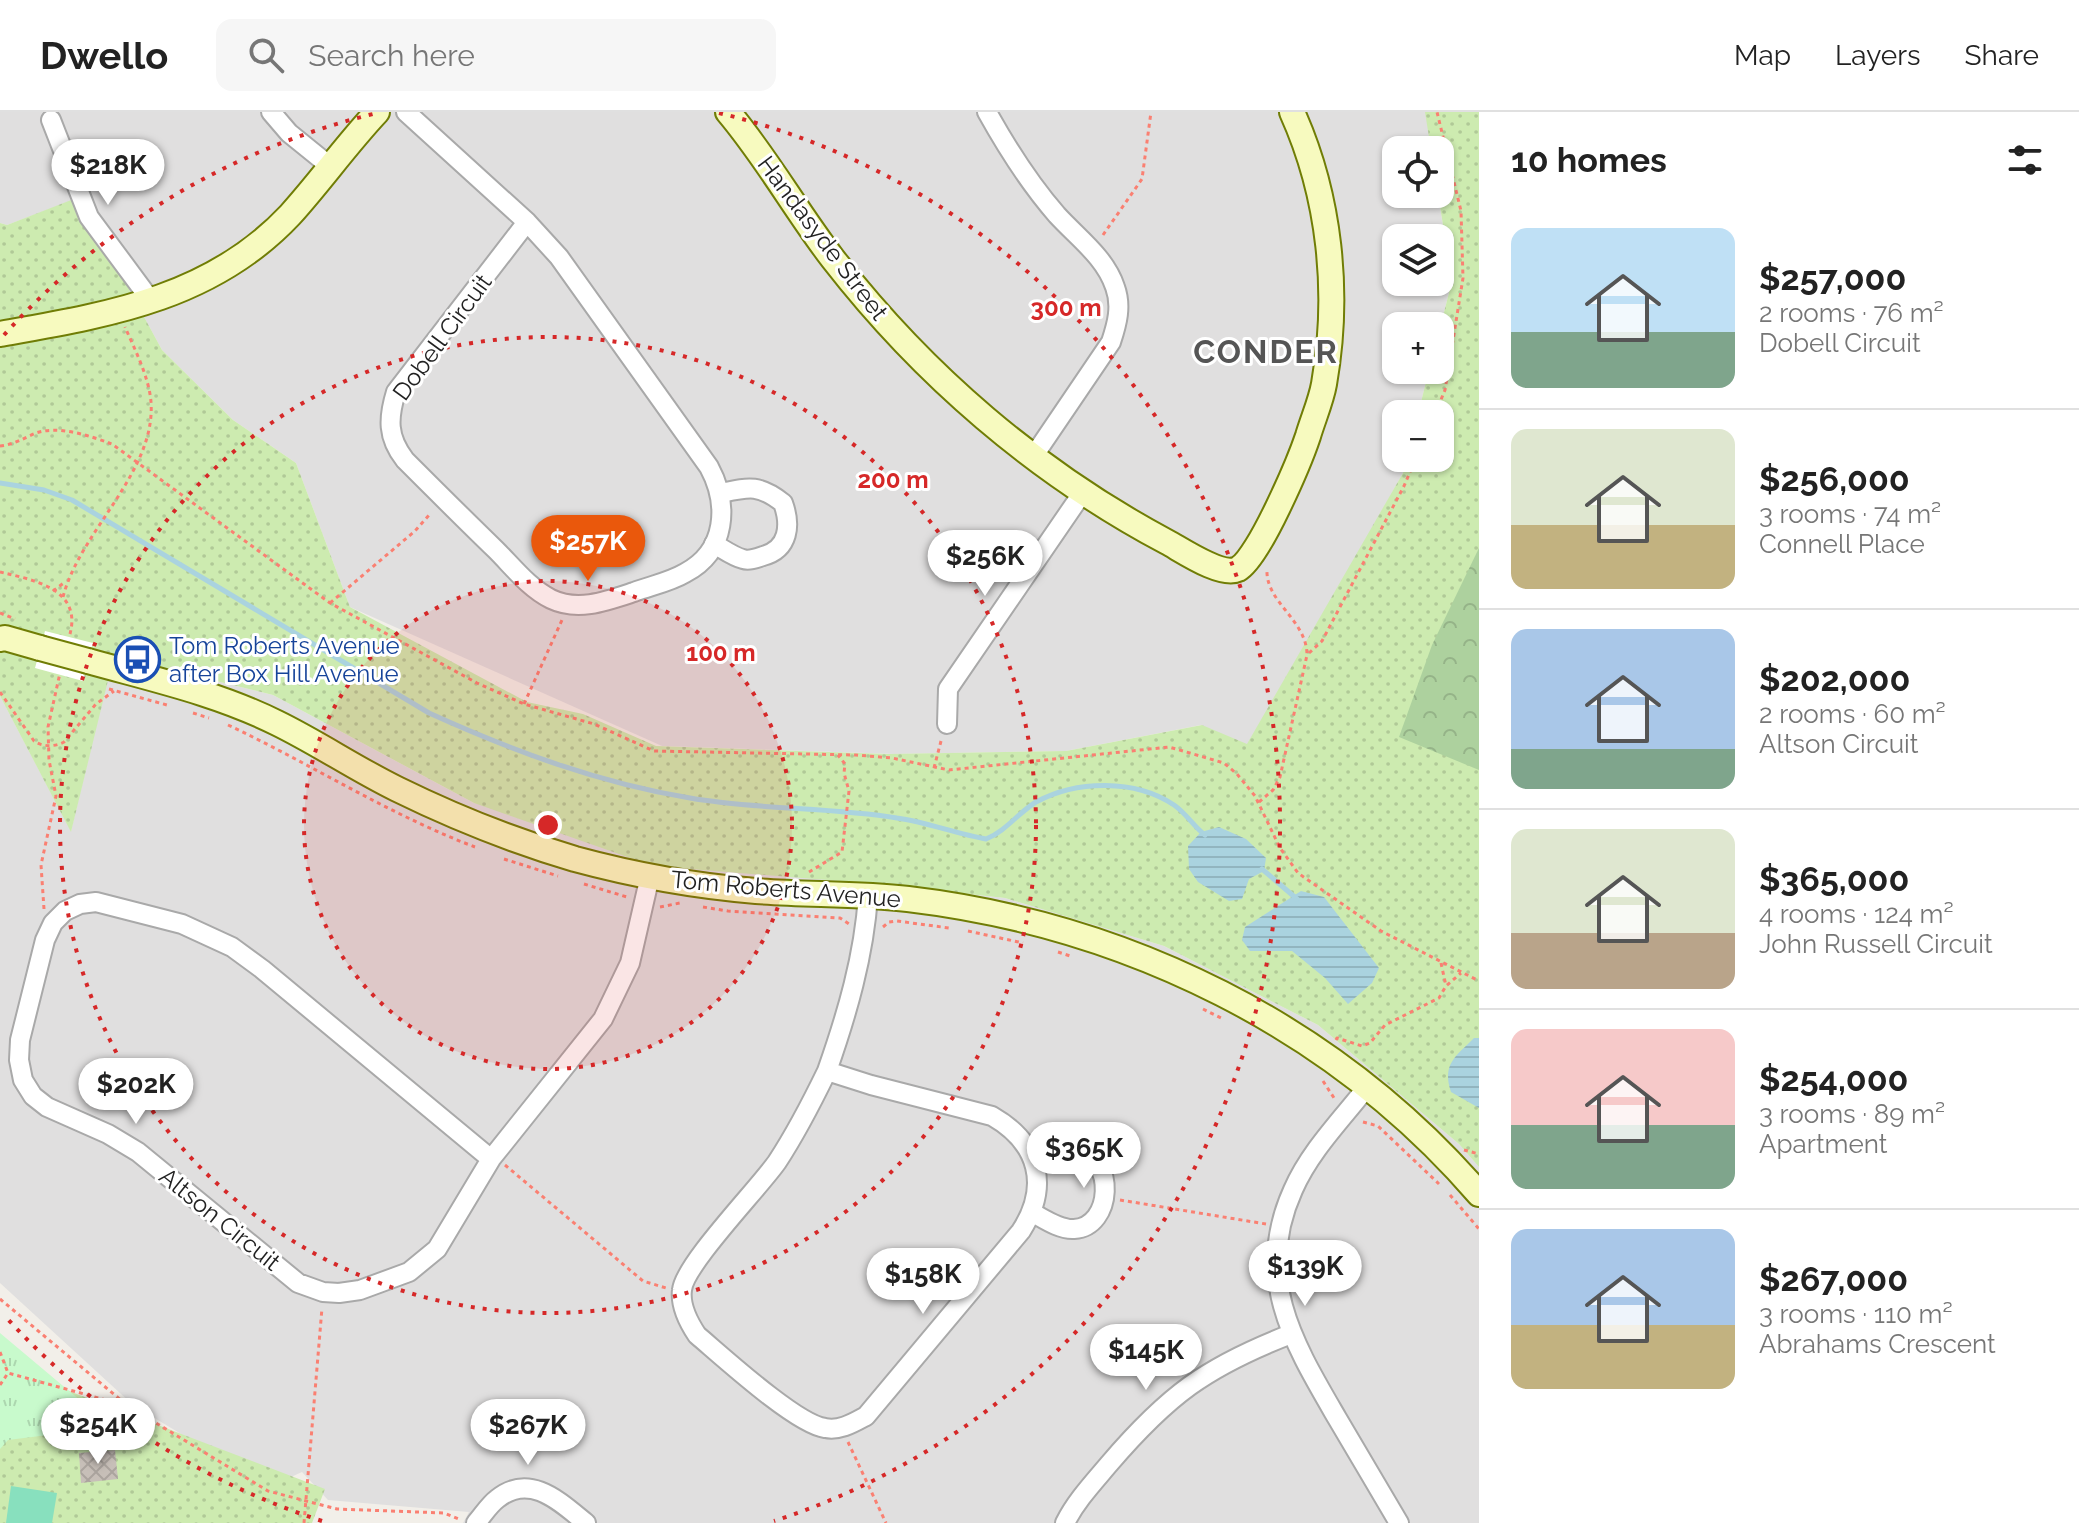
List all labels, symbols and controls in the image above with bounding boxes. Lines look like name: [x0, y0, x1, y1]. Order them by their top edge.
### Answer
search box: [216, 19, 776, 91]
text: Dwello: [40, 33, 168, 78]
icon: search: [244, 33, 288, 77]
text: Search here: [308, 38, 475, 73]
text: Map: [1734, 39, 1791, 72]
text: Layers: [1835, 39, 1921, 72]
text: Share: [1965, 39, 2039, 72]
map controls: [1382, 136, 1454, 472]
button: locate: [1382, 136, 1454, 208]
icon: filters: [2003, 138, 2047, 182]
pin: $218K: [52, 139, 164, 207]
text: 10 homes: [1511, 140, 1667, 180]
text: $218K: [69, 150, 147, 180]
street label: Handasyde Street: [752, 150, 894, 326]
button: layers: [1382, 224, 1454, 296]
text: $257,000: [1759, 258, 1906, 298]
icon: home: [1575, 260, 1671, 356]
street label: Dobell Circuit: [386, 268, 498, 406]
text: 300 m: [1031, 293, 1101, 322]
text: 2 rooms · 76 m²: [1759, 298, 1944, 328]
button: +: [1382, 312, 1454, 384]
text: Dobell Circuit: [1759, 328, 1921, 358]
district label: CONDER: [1193, 333, 1339, 370]
button: −: [1382, 400, 1454, 472]
text: $256,000: [1759, 459, 1910, 499]
icon: home: [1575, 461, 1671, 557]
text: 200 m: [857, 465, 929, 494]
text: 3 rooms · 74 m²: [1759, 499, 1941, 529]
pin: $257K: [532, 515, 644, 583]
text: $257K: [549, 526, 627, 556]
text: Connell Place: [1759, 529, 1925, 559]
pin: $256K: [929, 530, 1041, 598]
text: $256K: [946, 541, 1024, 571]
place label: Tom Roberts Avenue after Box Hill Avenue: [169, 631, 400, 688]
bus stop icon: Tom Roberts Avenue after Box Hill Avenue: [114, 635, 162, 683]
text: 100 m: [686, 638, 756, 667]
text: $202,000: [1759, 659, 1910, 699]
icon: home: [1575, 661, 1671, 757]
text: 2 rooms · 60 m²: [1759, 699, 1946, 729]
text: Altson Circuit: [1759, 729, 1918, 759]
centre of rings: [534, 811, 562, 839]
text: $365,000: [1759, 859, 1909, 899]
icon: home: [1575, 861, 1671, 957]
street label: Tom Roberts Avenue: [670, 865, 902, 913]
text: 4 rooms · 124 m²: [1759, 899, 1954, 929]
text: John Russell Circuit: [1759, 929, 1993, 959]
pin: $202K: [80, 1058, 192, 1126]
text: $254,000: [1759, 1059, 1909, 1099]
icon: home: [1575, 1061, 1671, 1157]
text: $202K: [96, 1069, 176, 1099]
text: 3 rooms · 89 m²: [1759, 1099, 1945, 1129]
pin: $365K: [1028, 1122, 1140, 1190]
text: Apartment: [1759, 1129, 1888, 1159]
text: $365K: [1045, 1133, 1123, 1163]
street label: Altson Circuit: [154, 1161, 286, 1277]
pin: $139K: [1249, 1240, 1361, 1308]
pin: $158K: [867, 1248, 979, 1316]
text: $139K: [1267, 1251, 1343, 1281]
text: $158K: [885, 1259, 961, 1289]
text: $267,000: [1759, 1259, 1908, 1299]
icon: home: [1575, 1261, 1671, 1357]
text: 3 rooms · 110 m²: [1759, 1299, 1953, 1329]
pin: $145K: [1090, 1324, 1202, 1392]
text: Abrahams Crescent: [1759, 1329, 1996, 1359]
text: $145K: [1108, 1335, 1184, 1365]
pin: $254K: [42, 1398, 154, 1466]
pin: $267K: [472, 1399, 584, 1467]
text: $254K: [59, 1409, 137, 1439]
text: $267K: [489, 1410, 567, 1440]

